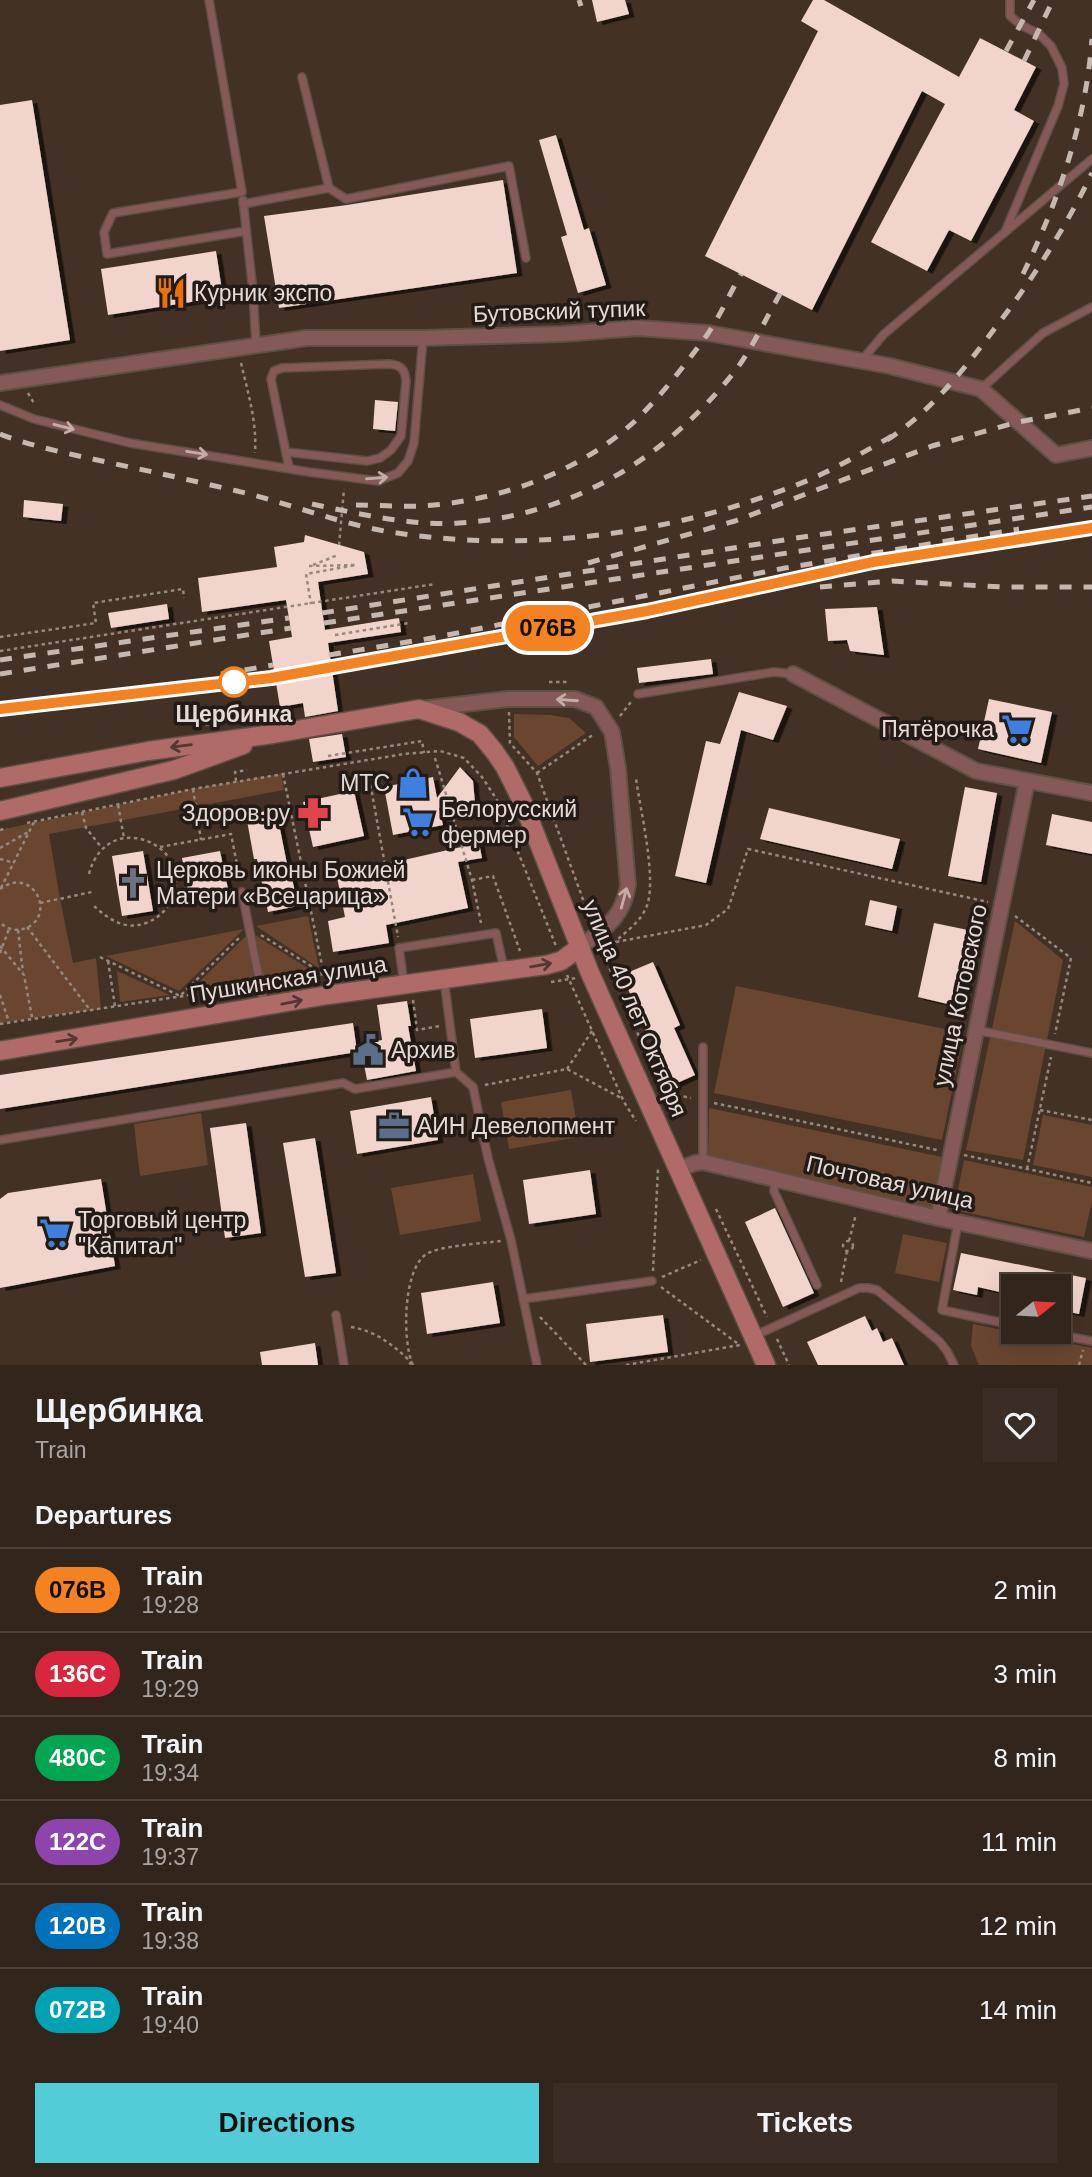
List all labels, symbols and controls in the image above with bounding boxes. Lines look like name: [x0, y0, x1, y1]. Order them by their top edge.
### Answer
restaurant icon: Курник экспо: [154, 276, 188, 310]
place label: Курник экспо: [194, 280, 332, 306]
street label: Бутовский тупик: [472, 295, 647, 327]
one-way arrow: [52, 421, 75, 434]
one-way arrow: [185, 447, 208, 460]
one-way arrow: [365, 471, 387, 484]
line badge: 076В: [499, 605, 597, 651]
text: 076В: [519, 614, 577, 641]
marker: Щербинка: [219, 667, 249, 697]
one-way arrow: [556, 693, 579, 706]
place label: Щербинка: [176, 701, 293, 727]
supermarket icon: Пятёрочка: [1000, 712, 1034, 746]
place label: Пятёрочка: [881, 716, 994, 742]
one-way arrow: [170, 740, 193, 753]
shop icon: МТС: [396, 766, 430, 800]
place label: МТС: [340, 770, 390, 796]
pharmacy icon: Здоров.ру: [296, 796, 330, 830]
place label: Белорусский фермер: [441, 796, 577, 848]
place label: Здоров.ру: [182, 800, 290, 826]
supermarket icon: Белорусский фермер: [401, 805, 435, 839]
place label: Церковь иконы Божией Матери «Всецарица»: [156, 857, 405, 909]
church icon: Церковь иконы Божией Матери «Всецарица»: [116, 866, 150, 900]
one-way arrow: [618, 887, 631, 910]
street label: улица 40 лет Октября: [577, 896, 693, 1120]
street label: улица Котовского: [928, 902, 992, 1088]
street label: Пушкинская улица: [188, 951, 389, 1007]
one-way arrow: [529, 958, 552, 971]
one-way arrow: [280, 995, 303, 1009]
one-way arrow: [56, 1033, 78, 1046]
public building icon: Архив: [351, 1033, 385, 1067]
place label: Архив: [391, 1037, 455, 1063]
office icon: АИН Девелопмент: [377, 1109, 411, 1143]
place label: АИН Девелопмент: [417, 1113, 615, 1139]
street label: Почтовая улица: [804, 1150, 976, 1214]
place label: Торговый центр "Капитал": [78, 1207, 246, 1259]
supermarket icon: Торговый центр "Капитал": [38, 1216, 72, 1250]
north arrow: [1001, 1274, 1071, 1344]
map controls: [1001, 1274, 1071, 1344]
button: heart: [983, 1388, 1057, 1462]
text: Щербинка: [35, 1392, 203, 1429]
text: Train: [35, 1437, 87, 1463]
text: Departures: [35, 1500, 172, 1530]
text: Train: [141, 1561, 204, 1591]
text: 2 min: [993, 1575, 1057, 1605]
text: 076В: [49, 1576, 106, 1603]
text: 19:28: [141, 1592, 199, 1618]
text: Train: [141, 1645, 204, 1675]
text: 3 min: [993, 1659, 1057, 1689]
text: 136С: [49, 1660, 106, 1687]
text: 19:29: [141, 1676, 199, 1702]
text: Train: [141, 1729, 204, 1759]
text: 8 min: [993, 1743, 1057, 1773]
text: 480С: [49, 1744, 106, 1771]
text: 19:34: [141, 1760, 199, 1786]
text: Train: [141, 1813, 204, 1843]
text: 11 min: [981, 1827, 1057, 1857]
text: 122С: [49, 1828, 106, 1855]
text: 19:37: [141, 1844, 199, 1870]
text: Train: [141, 1897, 204, 1927]
text: 12 min: [979, 1911, 1057, 1941]
text: 120В: [49, 1912, 106, 1939]
text: 19:38: [141, 1928, 199, 1954]
text: Train: [141, 1981, 204, 2011]
text: 14 min: [979, 1995, 1057, 2025]
text: 072В: [49, 1996, 106, 2023]
text: 19:40: [141, 2012, 199, 2038]
button: Directions: [35, 2083, 539, 2163]
button: Tickets: [553, 2083, 1057, 2163]

